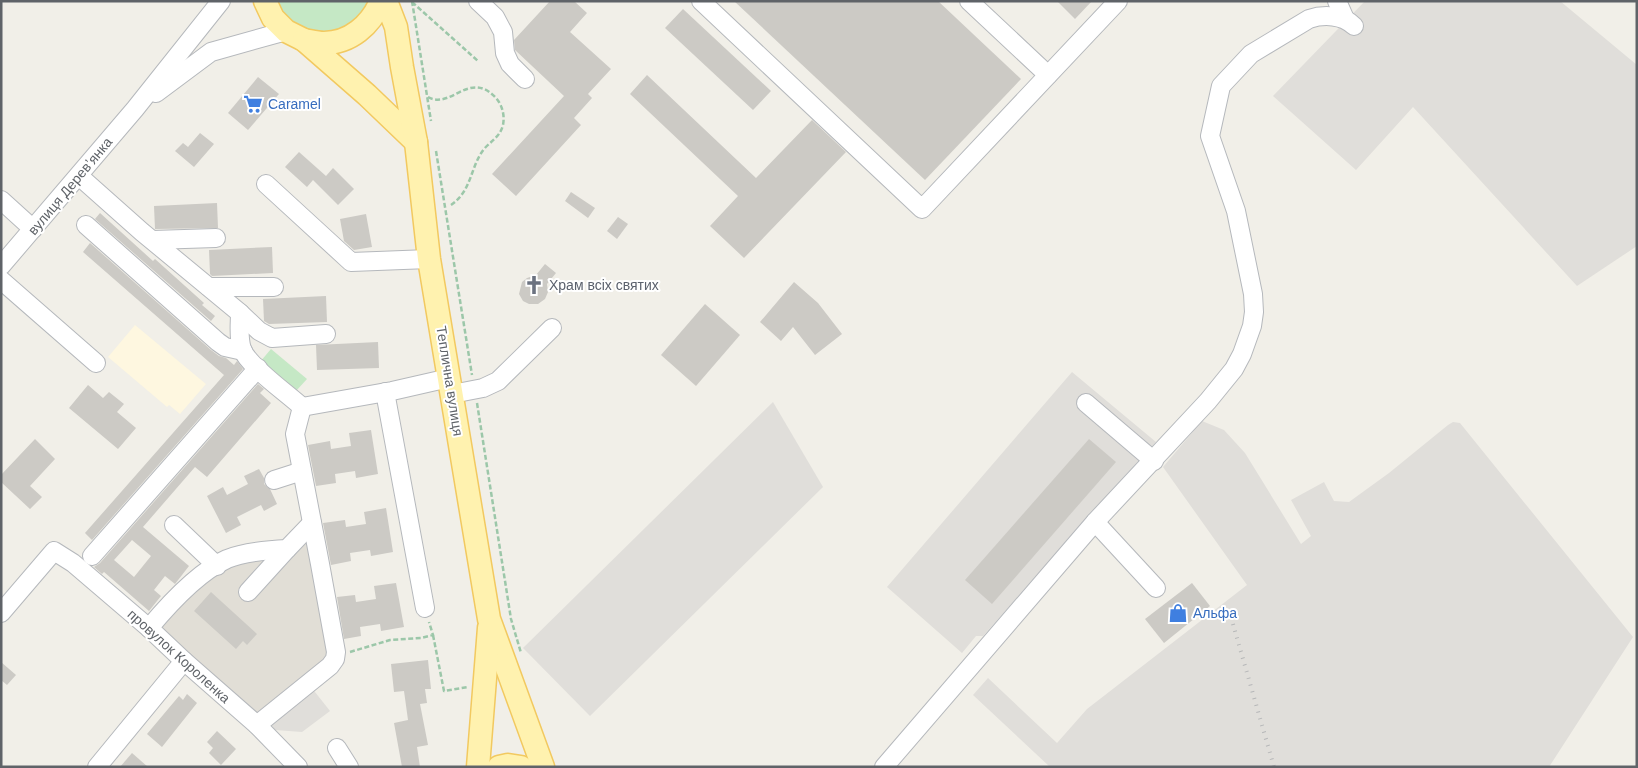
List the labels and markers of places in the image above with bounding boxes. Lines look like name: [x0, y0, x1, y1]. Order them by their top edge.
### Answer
supermarket icon: Caramel: [242, 93, 264, 115]
place label: Caramel: [268, 96, 321, 112]
church icon: Храм всіх святих: [523, 274, 545, 296]
place label: Храм всіх святих: [549, 277, 659, 293]
shop icon: Альфа: [1167, 602, 1189, 624]
place label: Альфа: [1193, 605, 1237, 621]

